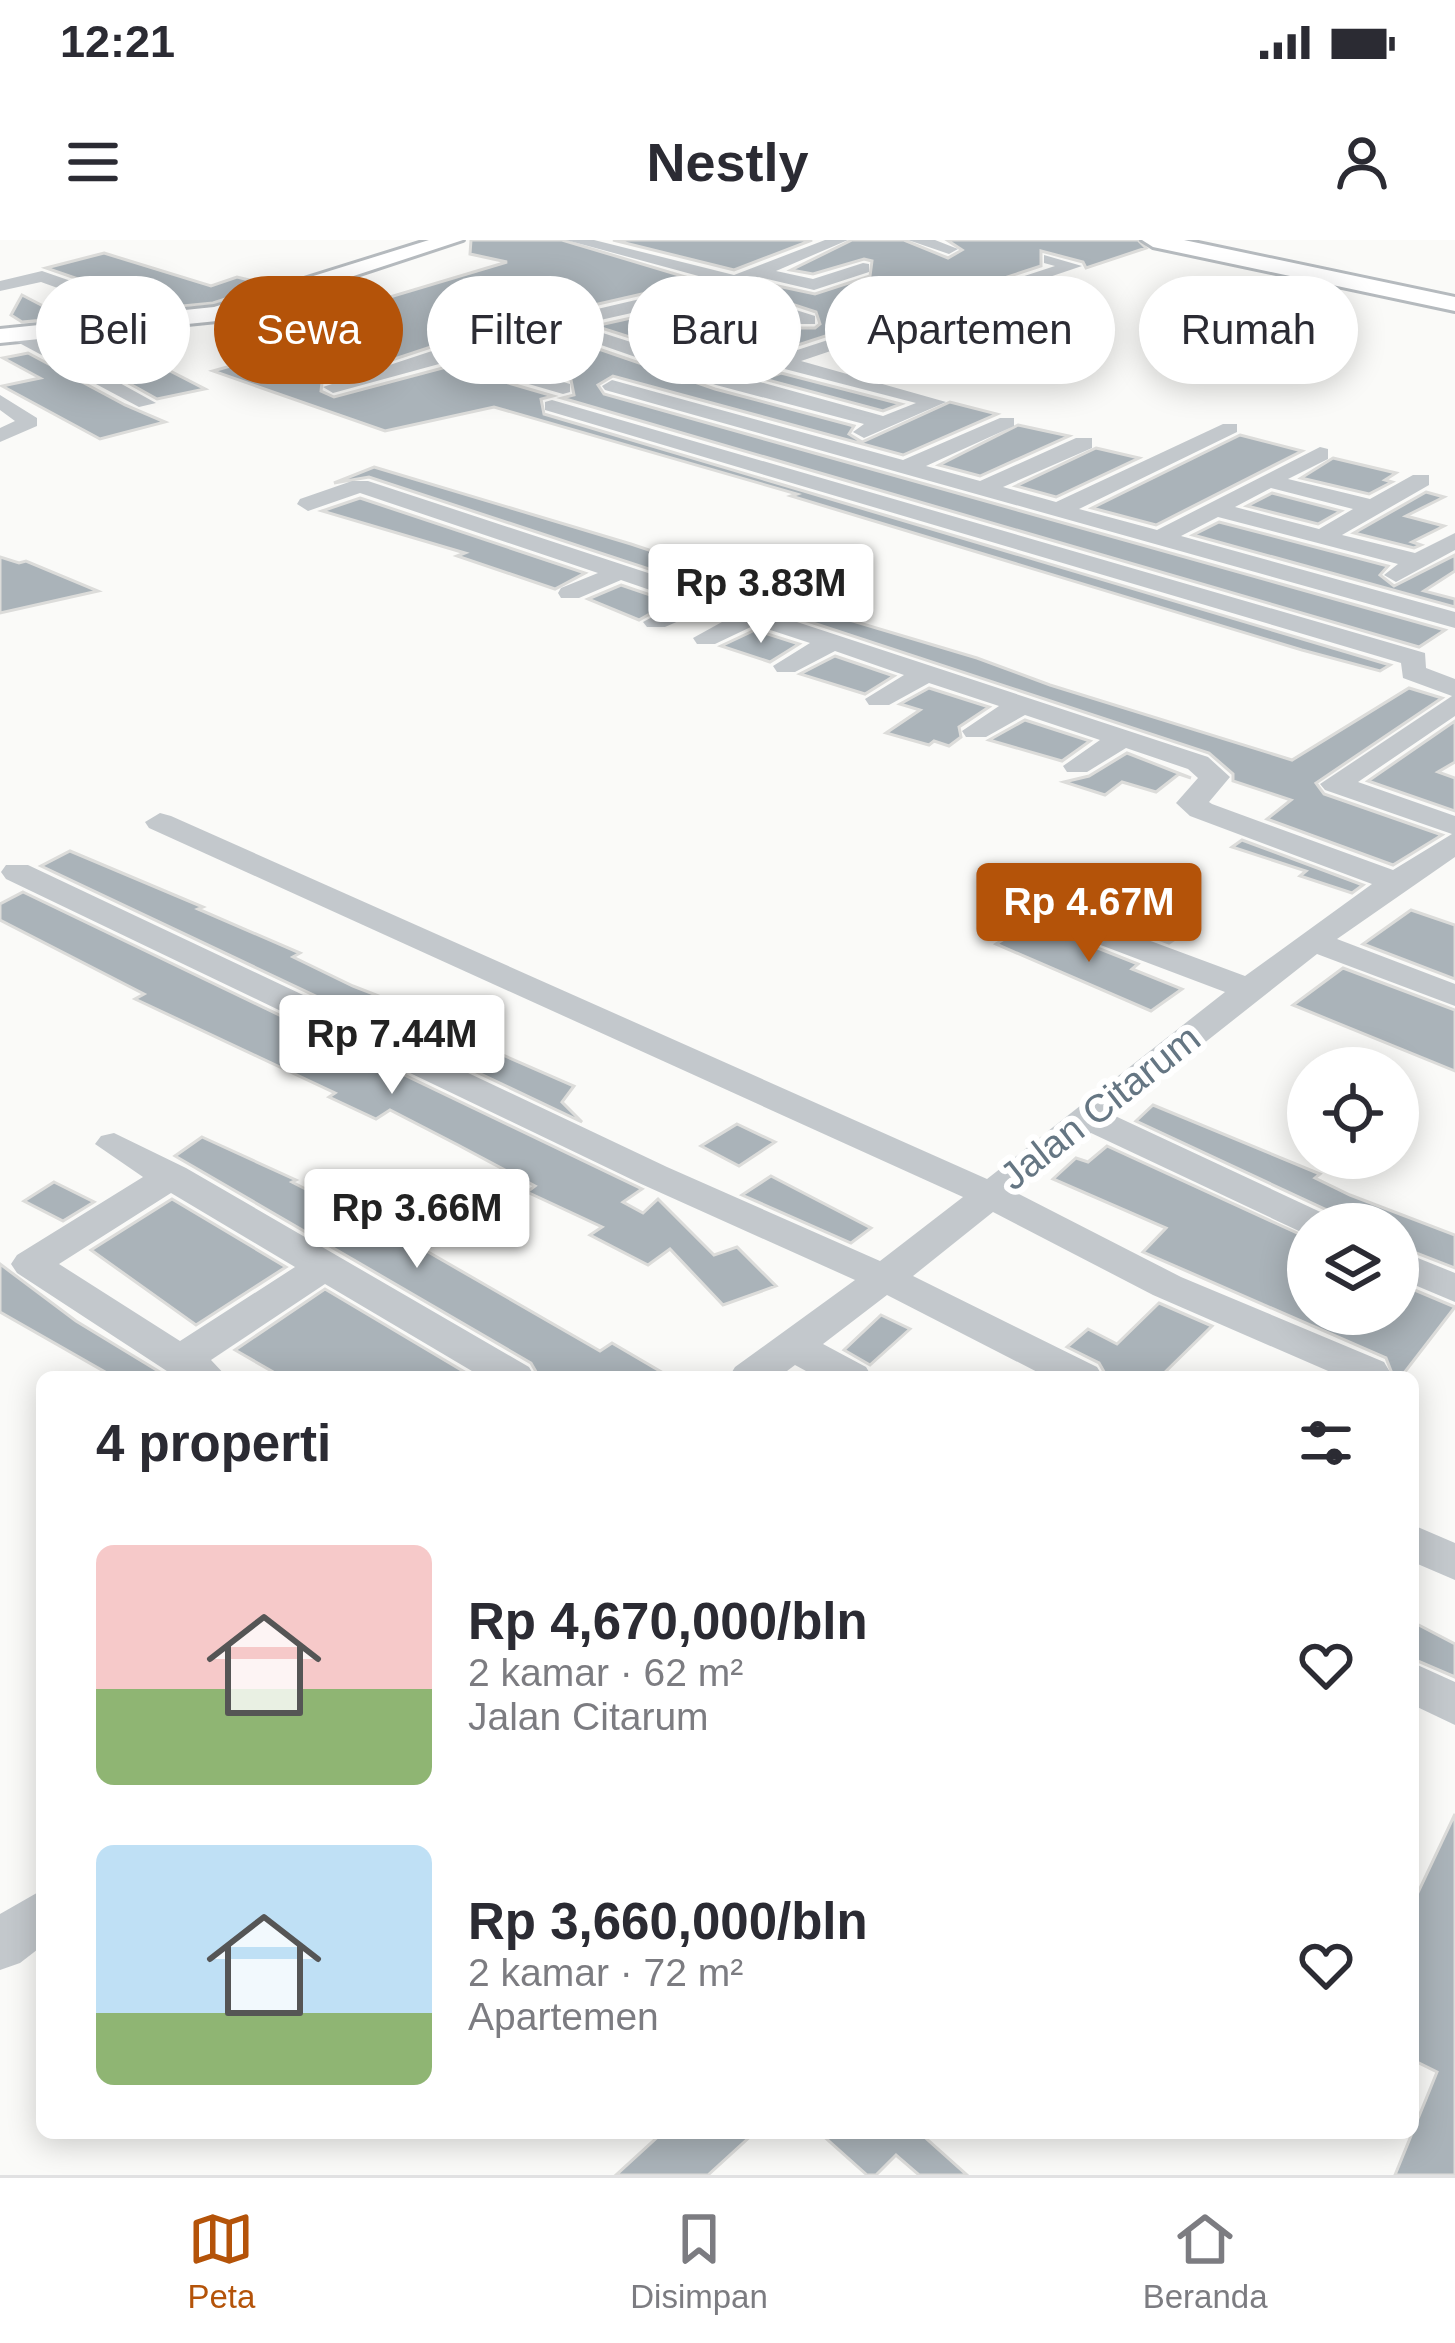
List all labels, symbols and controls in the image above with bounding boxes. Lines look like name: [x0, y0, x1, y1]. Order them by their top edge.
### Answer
text: 12:21: [60, 16, 175, 67]
icon: menu: [60, 129, 126, 195]
icon: person: [1329, 129, 1395, 195]
text: Nestly: [646, 132, 809, 192]
chip: Beli: [36, 276, 190, 384]
chip: Sewa: [214, 276, 403, 384]
chip: Filter: [427, 276, 604, 384]
chip: Baru: [628, 276, 801, 384]
chip: Apartemen: [825, 276, 1115, 384]
chip: Rumah: [1139, 276, 1358, 384]
pin: Rp 3.83M: [637, 544, 885, 646]
text: Rp 3.83M: [675, 561, 847, 604]
pin: Rp 4.67M: [965, 863, 1213, 965]
text: Rp 4.67M: [1003, 880, 1175, 923]
pin: Rp 7.44M: [268, 995, 516, 1097]
text: Rp 7.44M: [306, 1012, 478, 1055]
street label: Jalan Citarum: [992, 1016, 1208, 1198]
map controls: [1287, 1047, 1419, 1335]
button: locate: [1287, 1047, 1419, 1179]
pin: Rp 3.66M: [293, 1169, 541, 1271]
text: Rp 3.66M: [331, 1186, 503, 1229]
button: layers: [1287, 1203, 1419, 1335]
icon: filters: [1293, 1410, 1359, 1476]
text: 4 properti: [96, 1415, 331, 1472]
icon: home: [192, 1593, 336, 1737]
text: Rp 4,670,000/bln: [468, 1593, 868, 1650]
icon: heart: [1293, 1632, 1359, 1698]
text: 2 kamar · 62 m²: [468, 1651, 743, 1694]
text: Jalan Citarum: [468, 1695, 709, 1738]
icon: home: [192, 1893, 336, 2037]
text: Rp 3,660,000/bln: [468, 1893, 868, 1950]
icon: heart: [1293, 1932, 1359, 1998]
text: 2 kamar · 72 m²: [468, 1951, 743, 1994]
text: Apartemen: [468, 1995, 659, 2038]
tab: Peta: [187, 2206, 255, 2316]
tab: Disimpan: [630, 2206, 768, 2316]
tab: Beranda: [1143, 2206, 1268, 2316]

